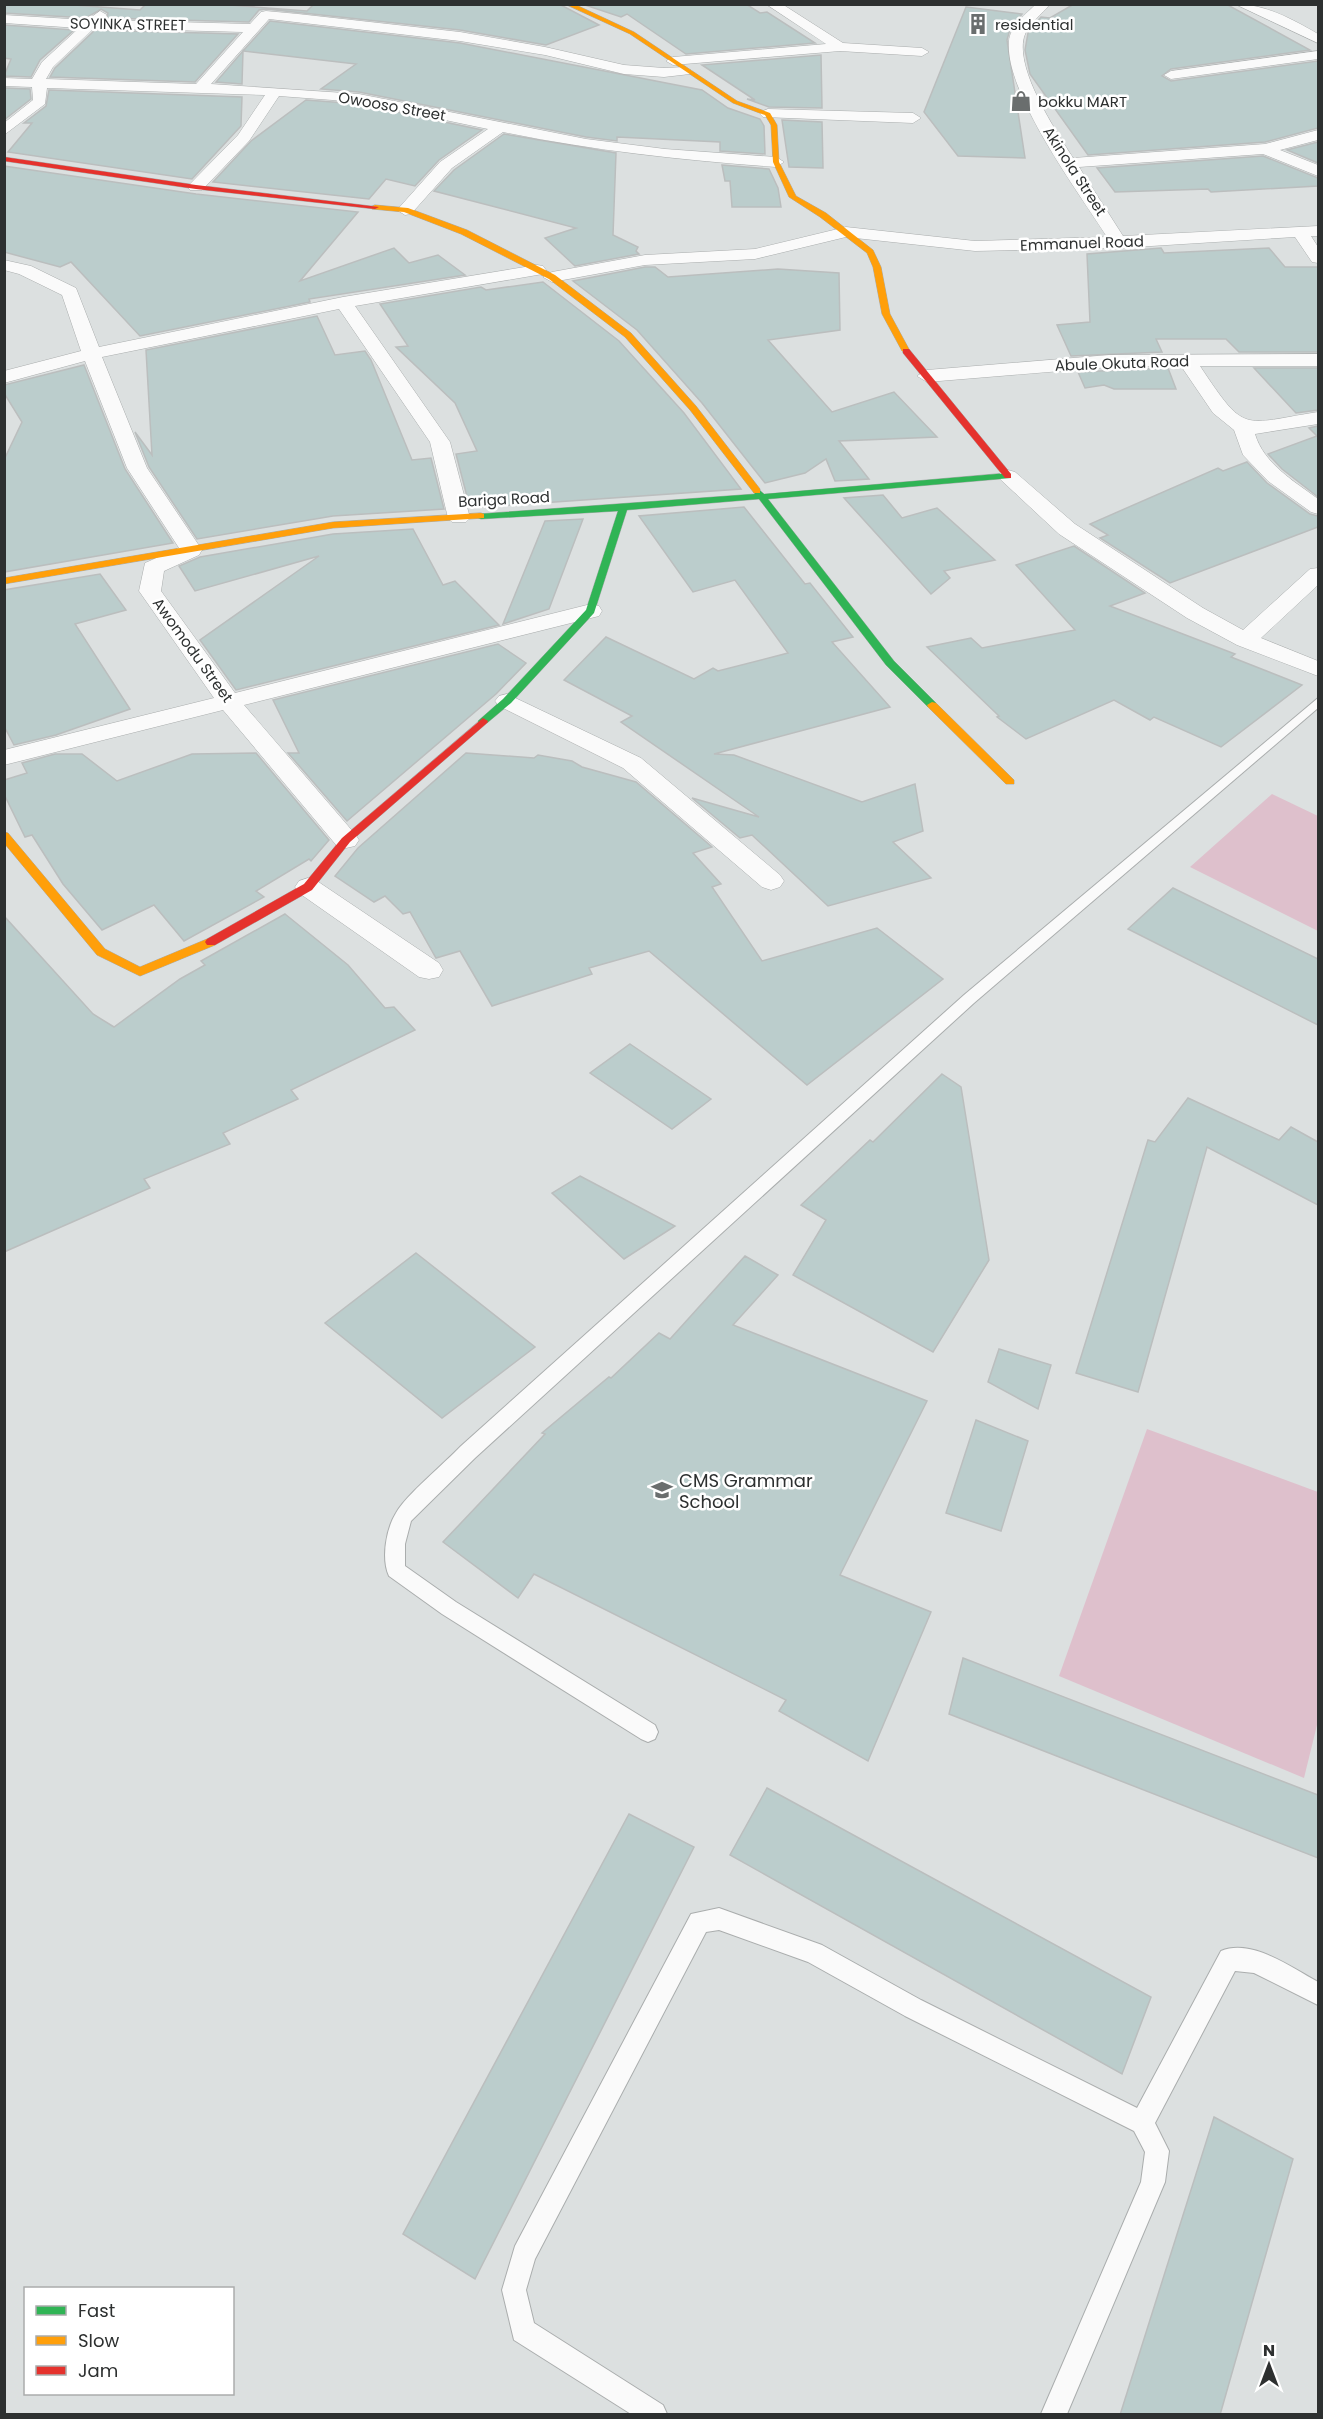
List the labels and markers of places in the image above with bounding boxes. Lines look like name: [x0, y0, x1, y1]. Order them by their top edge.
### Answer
building icon: residential: [966, 12, 990, 36]
place label: residential: [995, 14, 1073, 35]
shop icon: bokku MART: [1009, 89, 1033, 113]
place label: bokku MART: [1038, 91, 1127, 112]
place label: CMS Grammar School: [679, 1468, 813, 1514]
school or university icon: CMS Grammar School: [650, 1478, 674, 1502]

